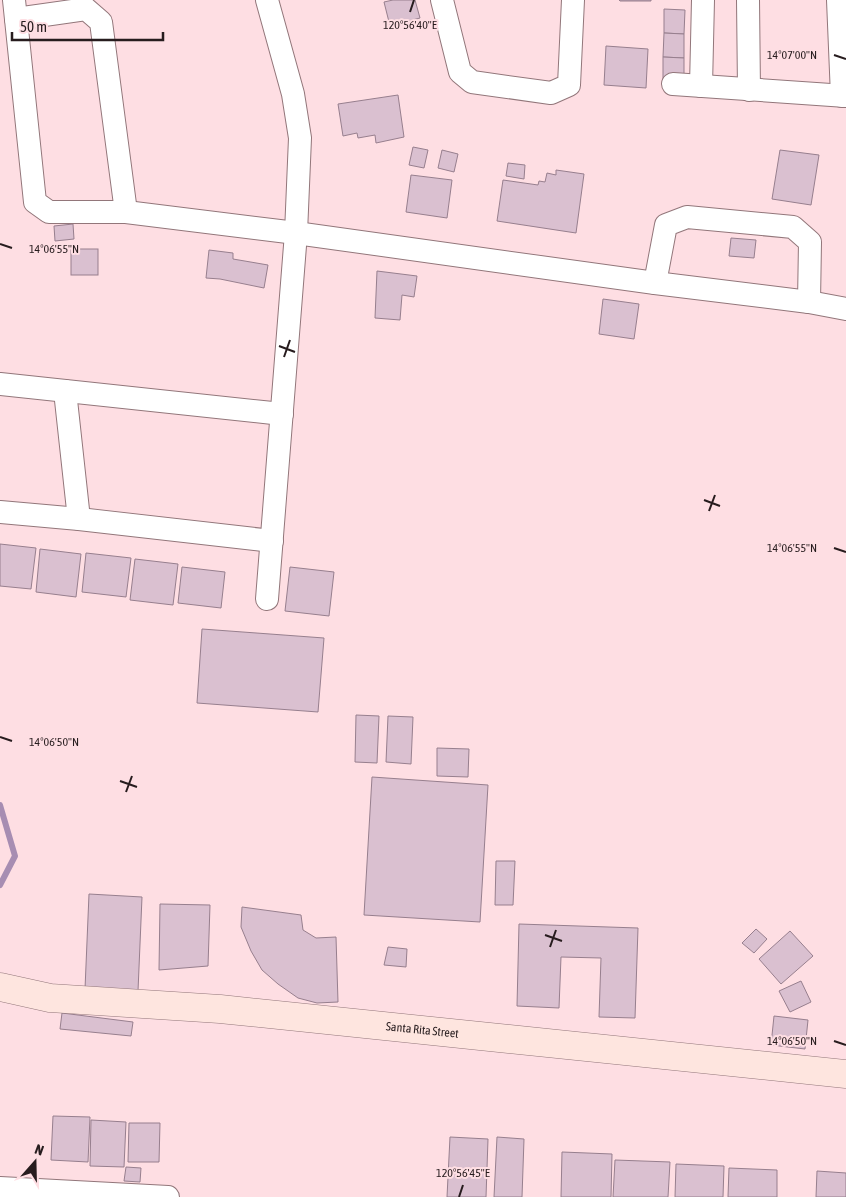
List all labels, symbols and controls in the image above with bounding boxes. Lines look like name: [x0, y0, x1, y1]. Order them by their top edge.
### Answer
scale bar: [12, 10, 164, 42]
text: 50 m: [20, 18, 47, 35]
text: 120°56'40"E: [383, 18, 437, 32]
text: 14°07'00"N: [767, 48, 817, 62]
text: 14°06'55"N: [29, 242, 79, 256]
text: 14°06'55"N: [767, 541, 817, 555]
text: 14°06'50"N: [29, 735, 79, 749]
street label: Santa Rita Street: [385, 1019, 460, 1041]
text: 14°06'50"N: [767, 1034, 817, 1048]
north arrow: [10, 1137, 60, 1187]
text: N: [33, 1141, 46, 1159]
text: 120°56'45"E: [436, 1166, 490, 1180]

